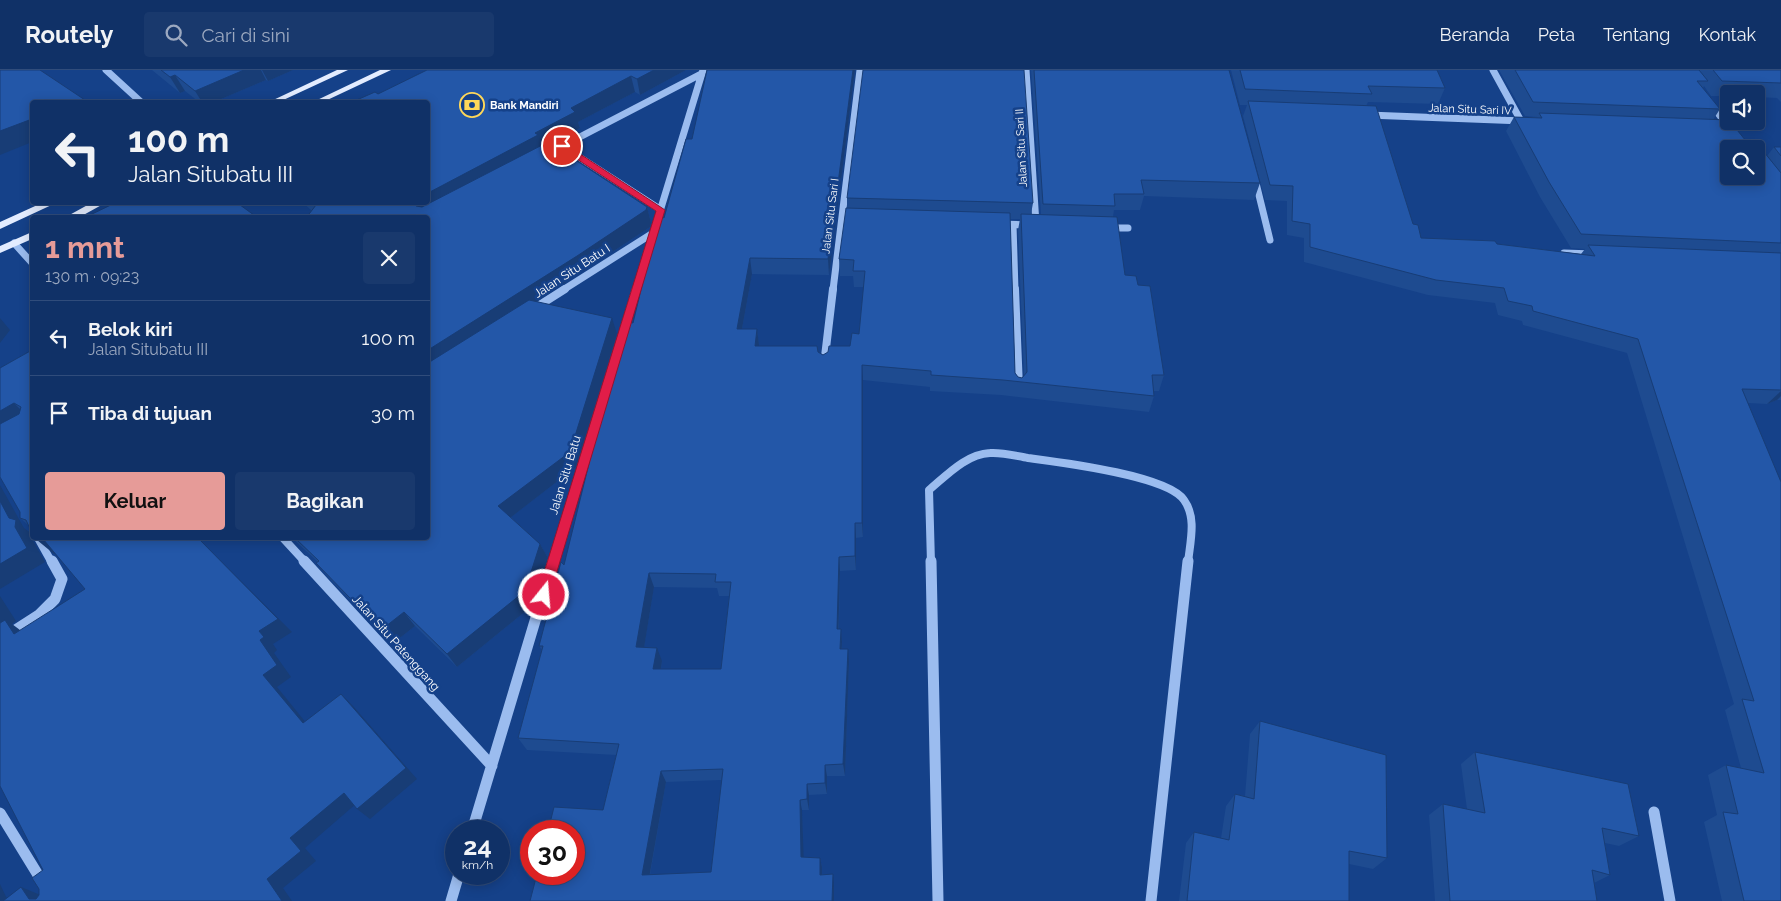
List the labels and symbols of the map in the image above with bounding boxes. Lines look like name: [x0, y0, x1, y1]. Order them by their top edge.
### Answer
bank icon: Bank Mandiri: [459, 92, 485, 118]
place label: Bank Mandiri: [490, 99, 559, 112]
street label: Jalan Situ Sari IV: [1428, 102, 1512, 117]
street label: Jalan Situ Sari II: [1013, 108, 1030, 188]
pin: [541, 125, 583, 167]
street label: Jalan Situ Sari I: [819, 178, 842, 255]
street label: Jalan Situ Batu I: [531, 241, 613, 301]
street label: Jalan Situ Batu: [546, 434, 584, 516]
position arrow: [517, 568, 569, 620]
street label: Jalan Situ Patenggang: [349, 592, 443, 694]
speed limit sign: 30: [520, 820, 585, 885]

